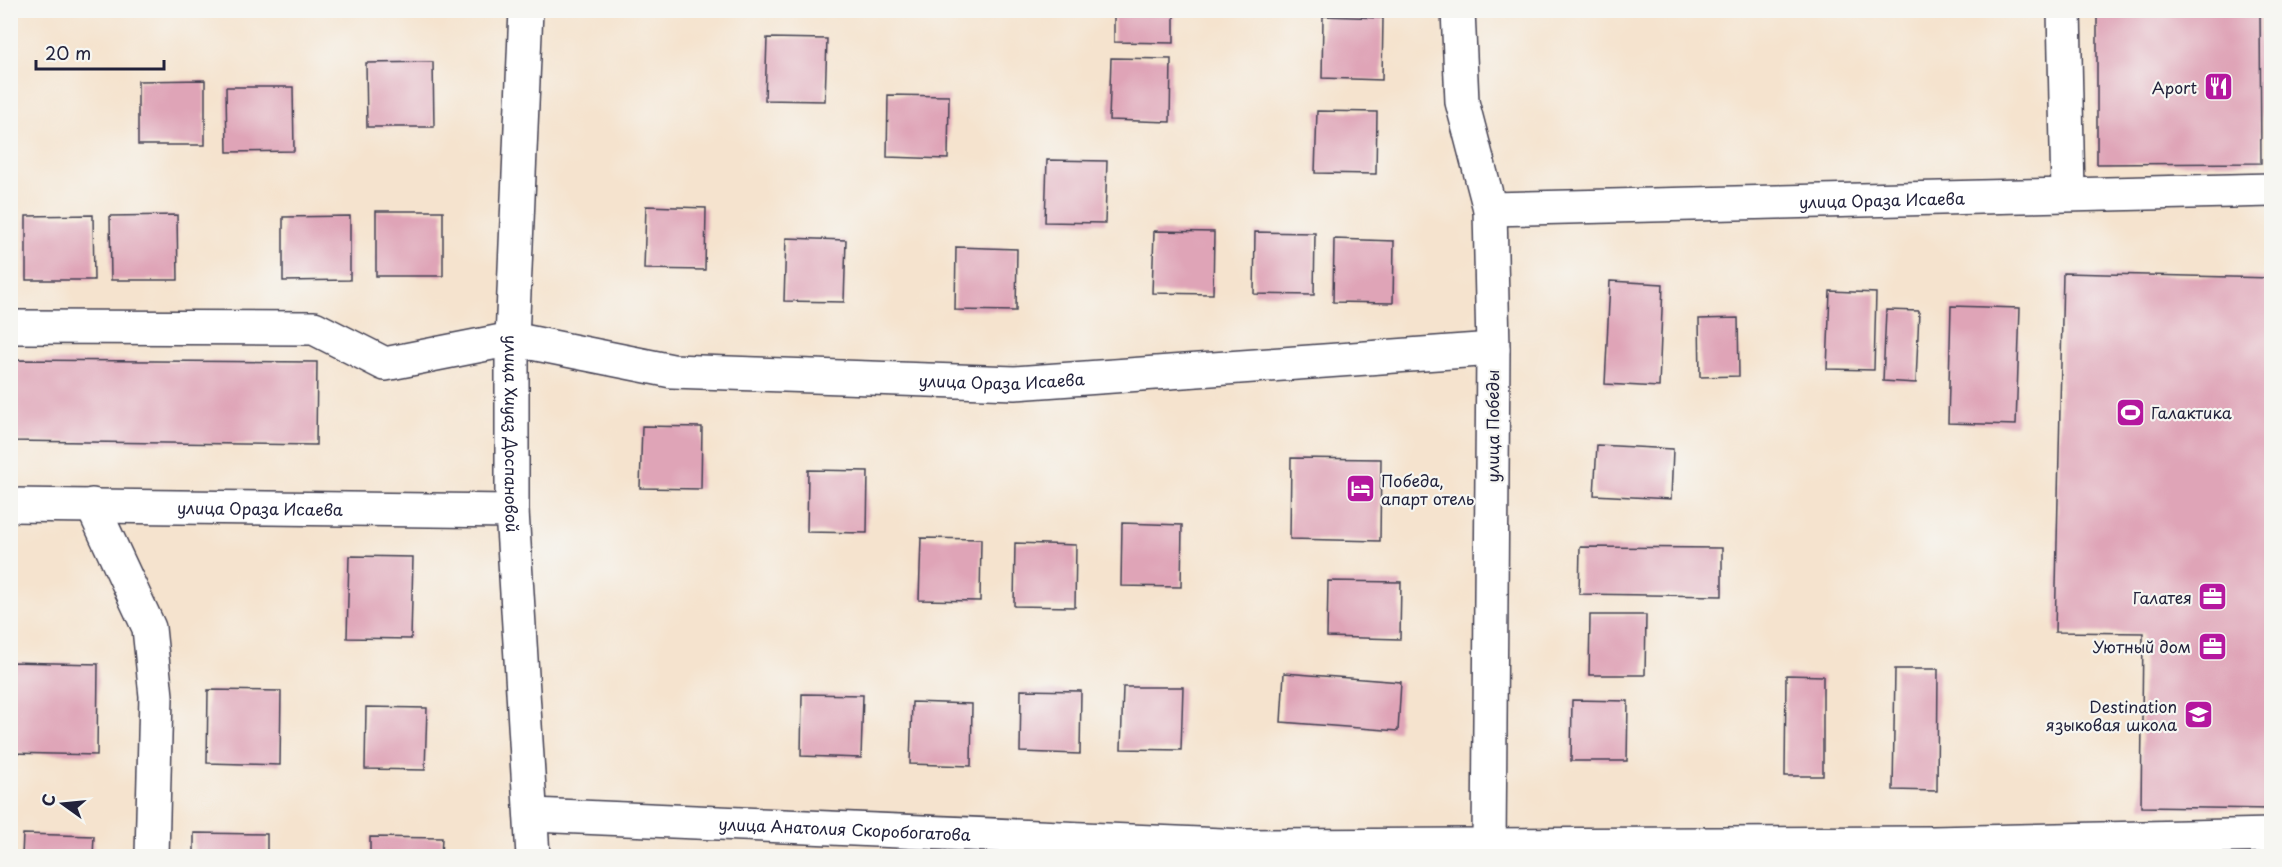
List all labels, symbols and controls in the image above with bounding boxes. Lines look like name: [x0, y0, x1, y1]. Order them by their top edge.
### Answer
scale bar: [36, 33, 164, 71]
text: 20 m: [45, 39, 91, 66]
restaurant icon: Aport: [2202, 71, 2234, 103]
place label: Aport: [2152, 75, 2197, 99]
street label: улица Ораза Исаева: [1799, 185, 1965, 213]
street label: улица Хиуаз Доспановой: [500, 335, 525, 533]
street label: улица Ораза Исаева: [918, 366, 1085, 395]
street label: улица Победы: [1480, 370, 1504, 482]
sports icon: Галактика: [2114, 396, 2146, 428]
place label: Галактика: [2151, 400, 2232, 424]
place label: Победа, апарт отель: [1381, 468, 1474, 510]
hotel icon: Победа, апарт отель: [1344, 473, 1376, 505]
street label: улица Ораза Исаева: [177, 495, 343, 521]
office icon: Галатея: [2197, 581, 2229, 613]
place label: Галатея: [2133, 585, 2192, 609]
office icon: Уютный дом: [2196, 630, 2228, 662]
place label: Уютный дом: [2093, 634, 2191, 658]
place label: Destination языковая школа: [2046, 694, 2177, 736]
school or university icon: Destination языковая школа: [2182, 699, 2214, 731]
north arrow: [33, 774, 93, 834]
text: С: [34, 791, 61, 809]
street label: улица Анатолия Скоробогатова: [718, 811, 971, 846]

